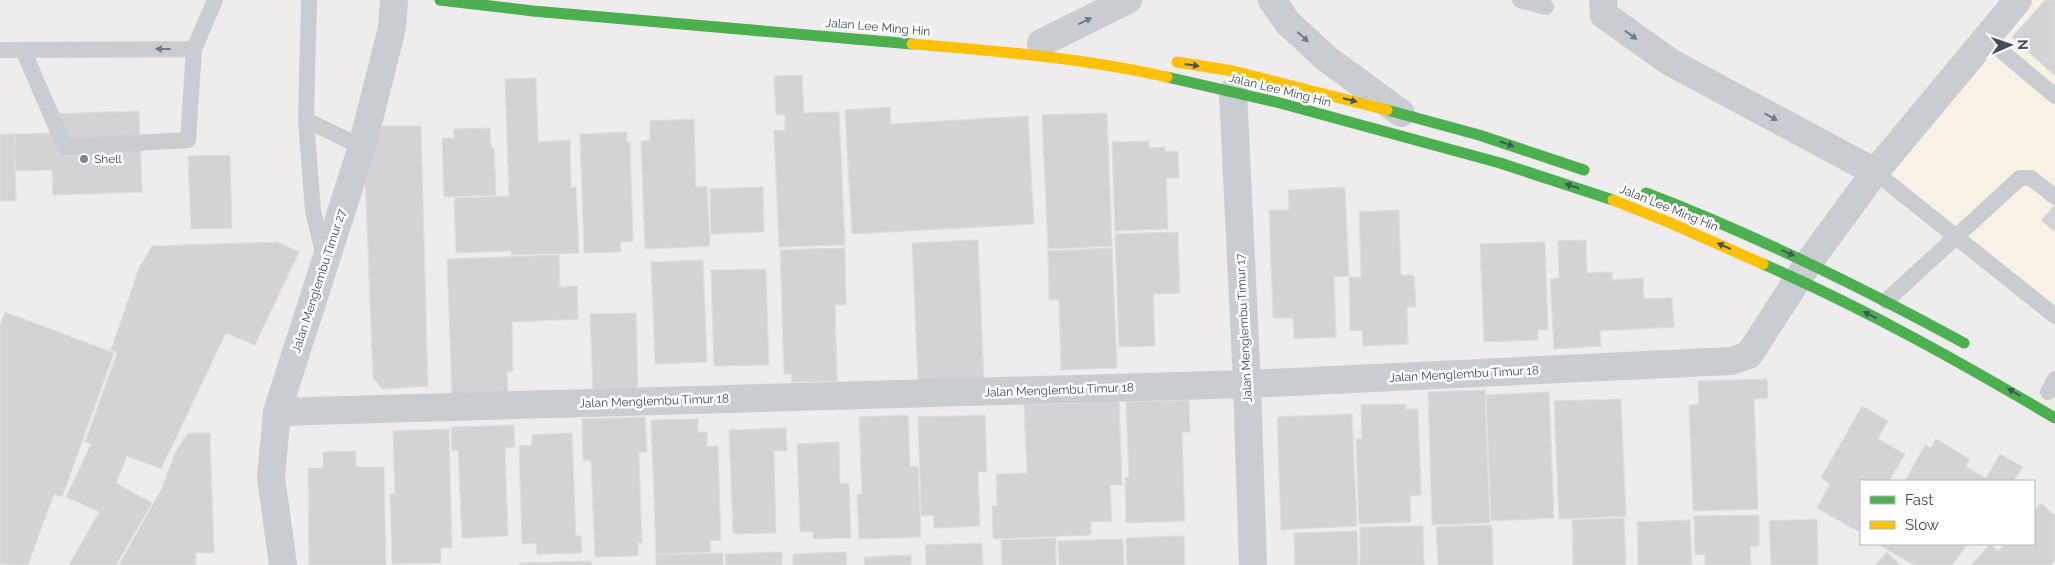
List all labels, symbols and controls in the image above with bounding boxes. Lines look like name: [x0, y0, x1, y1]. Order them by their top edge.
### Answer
street label: Jalan Lee Ming Hin: [825, 15, 931, 39]
one-way arrow: [1078, 17, 1092, 25]
north arrow: [1985, 20, 2035, 70]
one-way arrow: [1624, 30, 1638, 40]
one-way arrow: [1297, 31, 1309, 43]
text: N: [2015, 39, 2031, 50]
one-way arrow: [155, 45, 171, 53]
one-way arrow: [1184, 61, 1200, 69]
street label: Jalan Lee Ming Hin: [1227, 70, 1333, 110]
one-way arrow: [1343, 96, 1358, 104]
one-way arrow: [1764, 113, 1779, 121]
one-way arrow: [1499, 141, 1514, 148]
place label: Shell: [94, 152, 123, 166]
marker: Shell: [78, 153, 90, 165]
one-way arrow: [1565, 182, 1580, 189]
street label: Jalan Lee Ming Hin: [1618, 182, 1720, 234]
street label: Jalan Menglembu Timur 27: [289, 207, 349, 355]
one-way arrow: [1717, 241, 1731, 249]
one-way arrow: [1781, 250, 1795, 258]
street label: Jalan Menglembu Timur 17: [1233, 253, 1255, 403]
one-way arrow: [1863, 311, 1877, 319]
street label: Jalan Menglembu Timur 18: [1389, 363, 1539, 385]
street label: Jalan Menglembu Timur 18: [984, 380, 1134, 400]
one-way arrow: [2006, 388, 2021, 396]
street label: Jalan Menglembu Timur 18: [579, 391, 729, 411]
legend: [1860, 480, 2035, 545]
text: Fast: [1905, 491, 1933, 509]
text: Slow: [1905, 516, 1939, 534]

